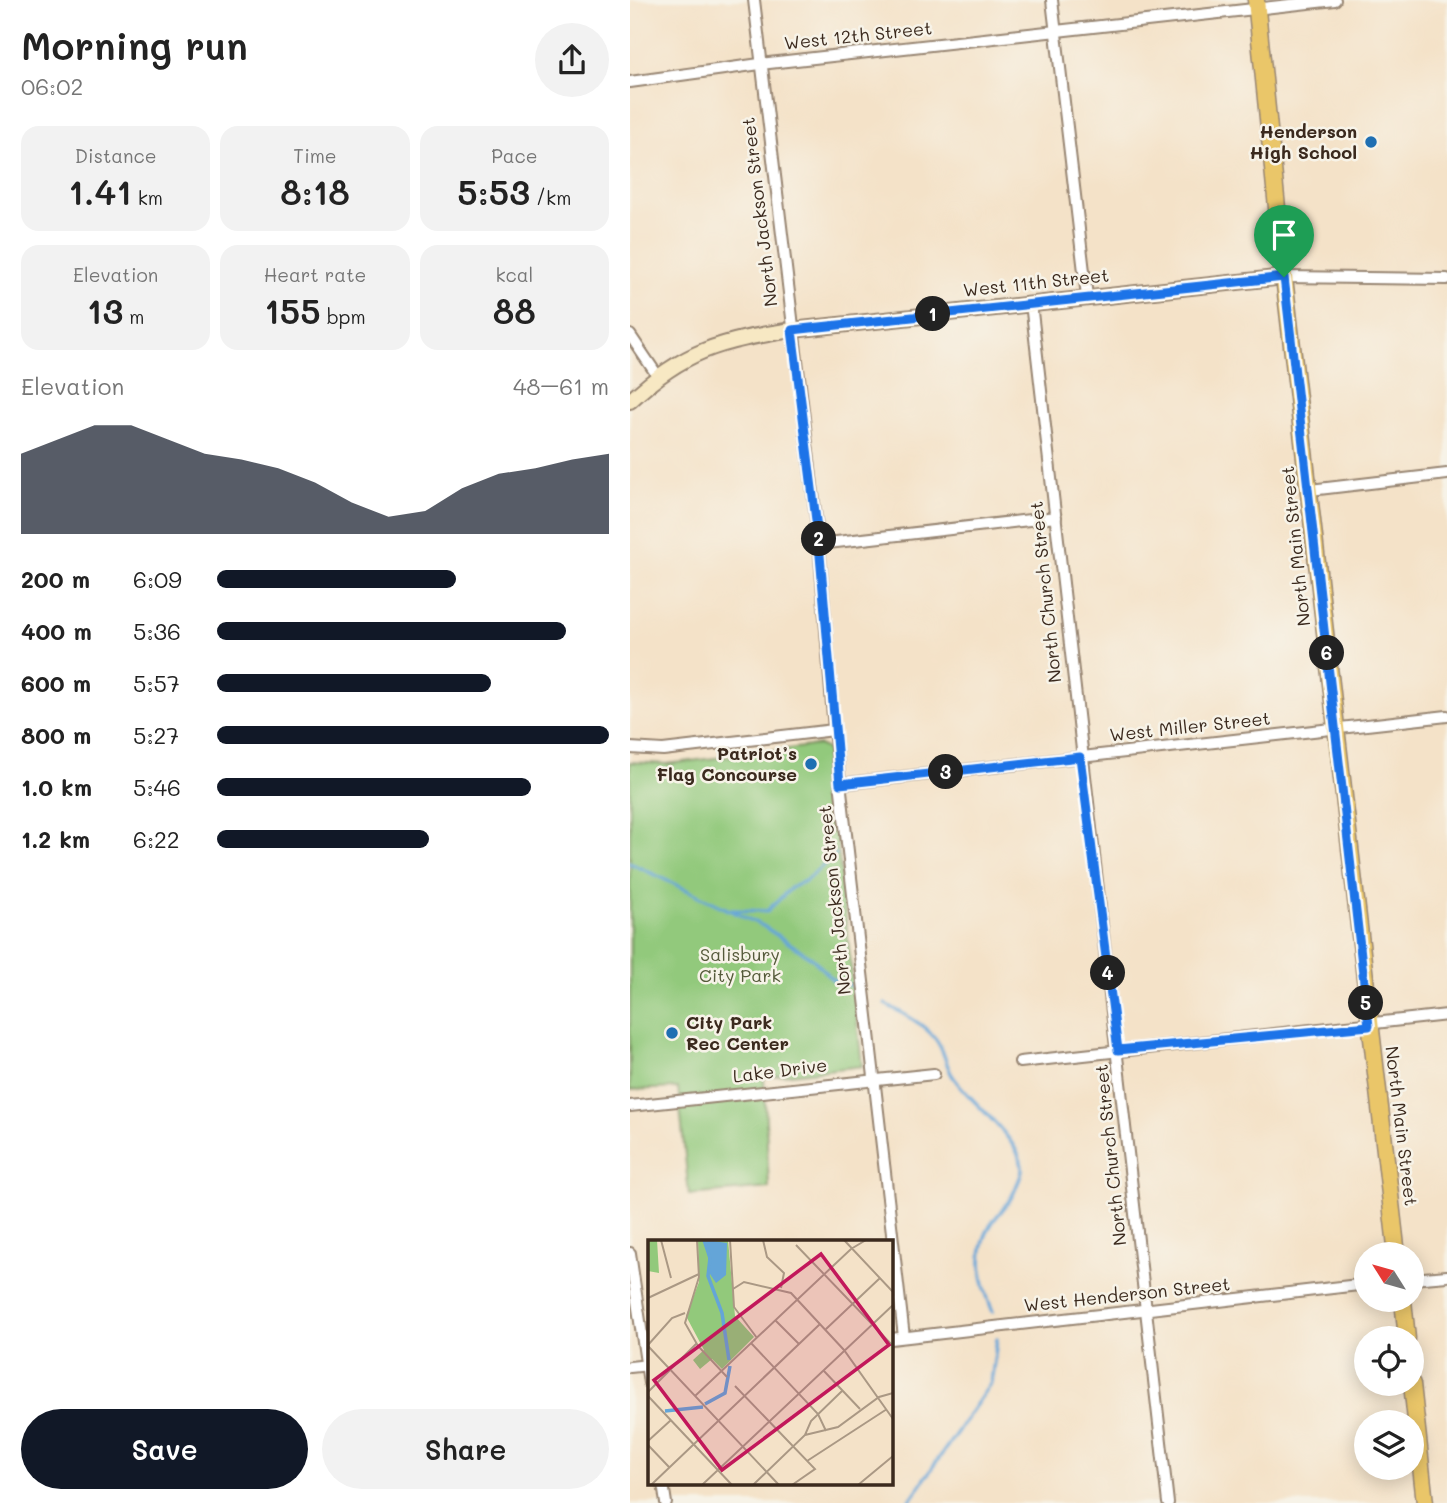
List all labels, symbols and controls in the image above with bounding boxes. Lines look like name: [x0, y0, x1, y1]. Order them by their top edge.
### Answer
street label: West 12th Street: [783, 15, 933, 55]
text: Morning run: [21, 20, 248, 70]
button: share: [535, 23, 609, 97]
text: 06:02: [21, 71, 83, 101]
street label: North Jackson Street: [735, 116, 783, 308]
place label: Henderson High School: [1250, 119, 1357, 164]
marker: Henderson High School: [1363, 134, 1379, 150]
text: Distance: [75, 143, 157, 168]
text: Time: [293, 143, 337, 168]
text: Pace: [491, 143, 538, 168]
text: 1.41: [68, 168, 132, 214]
text: 8:18: [280, 168, 350, 214]
text: 5:53: [457, 168, 530, 214]
text: km: [132, 185, 163, 210]
text: /km: [530, 185, 571, 210]
pin: [1254, 205, 1314, 277]
icon: arrive: [1265, 216, 1303, 254]
text: Elevation: [73, 262, 158, 287]
text: Heart rate: [264, 262, 366, 287]
text: kcal: [495, 262, 533, 287]
street label: West 11th Street: [962, 262, 1110, 302]
text: 13: [87, 287, 123, 333]
text: 155: [264, 287, 321, 333]
text: 88: [493, 287, 536, 333]
pin: 1: [916, 296, 950, 332]
text: 1: [928, 301, 937, 326]
text: m: [123, 304, 144, 329]
text: bpm: [321, 304, 366, 329]
text: Elevation: [21, 371, 124, 401]
text: 48–61 m: [513, 371, 609, 401]
street label: North Main Street: [1275, 465, 1315, 627]
street label: North Church Street: [1024, 500, 1066, 684]
pin: 2: [802, 522, 836, 556]
text: 2: [813, 526, 824, 551]
text: 200 m: [21, 564, 90, 594]
text: 6:09: [133, 564, 182, 594]
text: 400 m: [21, 616, 92, 646]
text: 5:36: [133, 616, 181, 646]
pin: 6: [1310, 636, 1344, 670]
text: 6: [1321, 640, 1332, 665]
text: 600 m: [21, 668, 91, 698]
text: 5:57: [133, 668, 180, 698]
street label: West Miller Street: [1108, 706, 1271, 746]
text: 800 m: [21, 720, 91, 750]
text: 5:27: [133, 720, 179, 750]
place label: Patriot’s Flag Concourse: [657, 741, 797, 786]
pin: 3: [928, 754, 964, 790]
marker: Patriot’s Flag Concourse: [803, 756, 819, 772]
text: 3: [940, 759, 951, 784]
text: 1.0 km: [21, 772, 92, 802]
text: 5:46: [133, 772, 181, 802]
street label: North Jackson Street: [812, 804, 856, 996]
text: 1.2 km: [21, 824, 90, 854]
text: 6:22: [133, 824, 180, 854]
park label: Salisbury City Park: [699, 942, 781, 987]
pin: 4: [1091, 956, 1126, 990]
text: 4: [1101, 960, 1114, 985]
pin: 5: [1348, 986, 1384, 1020]
text: 5: [1360, 990, 1371, 1015]
place label: City Park Rec Center: [686, 1010, 789, 1055]
marker: City Park Rec Center: [664, 1025, 680, 1041]
street label: North Main Street: [1380, 1045, 1424, 1207]
street label: Lake Drive: [731, 1052, 828, 1088]
street label: North Church Street: [1089, 1063, 1131, 1247]
inset map: [648, 1240, 892, 1486]
north arrow: [1354, 1242, 1424, 1312]
map controls: [1354, 1242, 1424, 1480]
street label: West Henderson Street: [1023, 1271, 1231, 1317]
button: locate: [1354, 1326, 1424, 1396]
button: Save: [21, 1409, 308, 1489]
button: Share: [322, 1409, 609, 1489]
button: layers: [1354, 1410, 1424, 1480]

